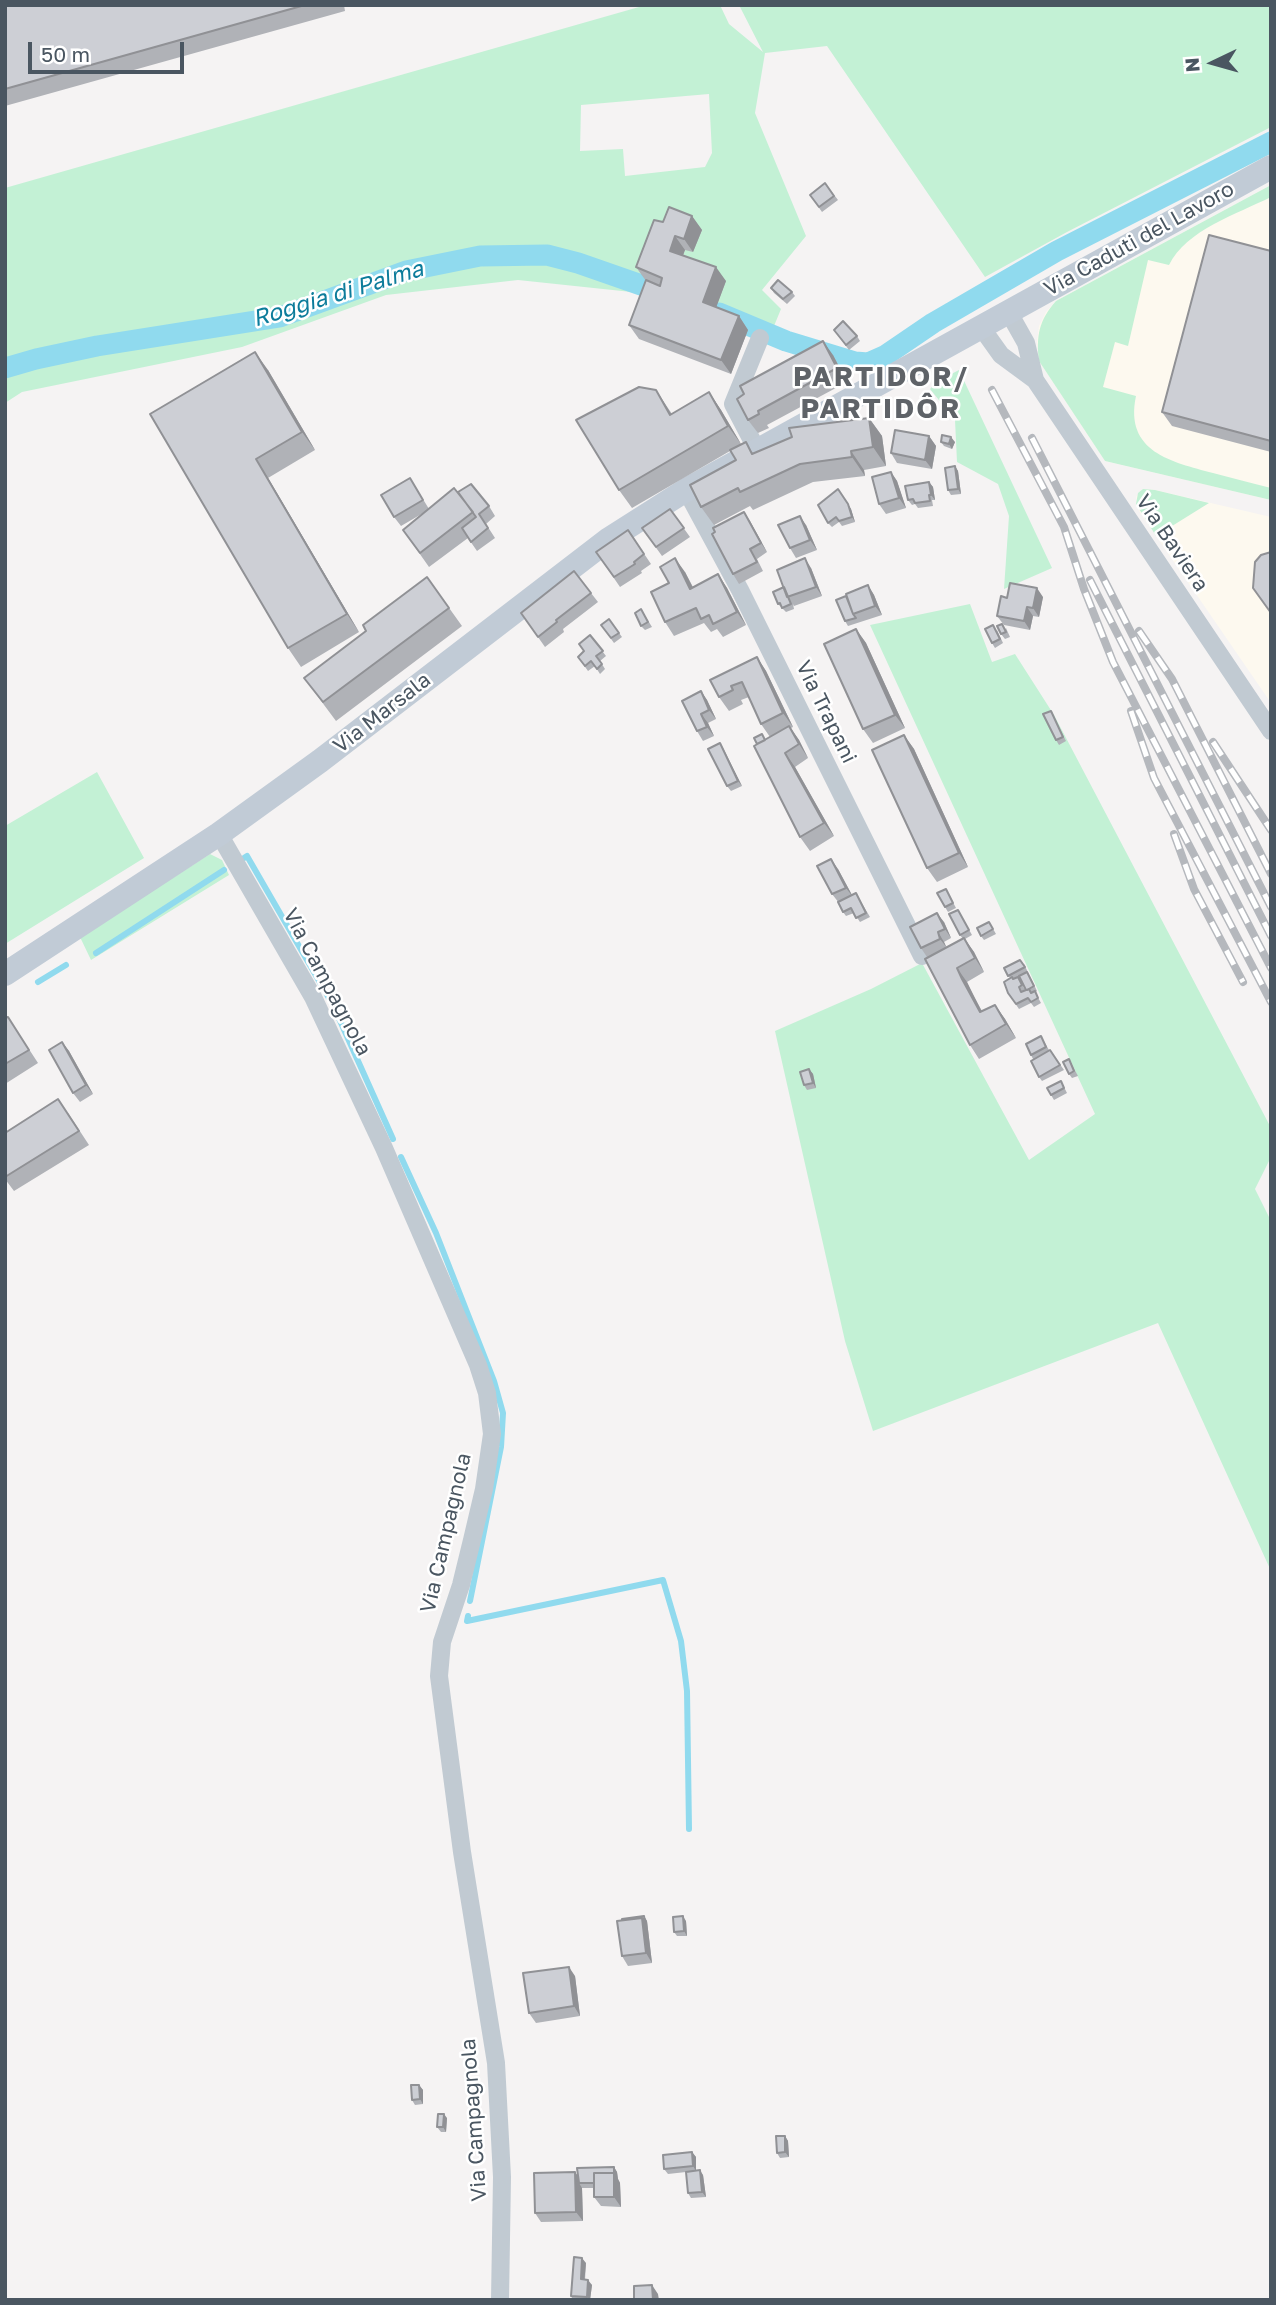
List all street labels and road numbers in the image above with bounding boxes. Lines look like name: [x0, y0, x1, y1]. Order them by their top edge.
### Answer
street label: Via Caduti del Lavoro: [1040, 176, 1238, 302]
street label: Via Baviera: [1130, 490, 1214, 596]
street label: Via Trapani: [790, 657, 862, 767]
street label: Via Marsala: [328, 667, 436, 759]
street label: Via Campagnola: [278, 904, 376, 1060]
street label: Via Campagnola: [415, 1451, 477, 1615]
street label: Via Campagnola: [456, 2038, 492, 2202]

